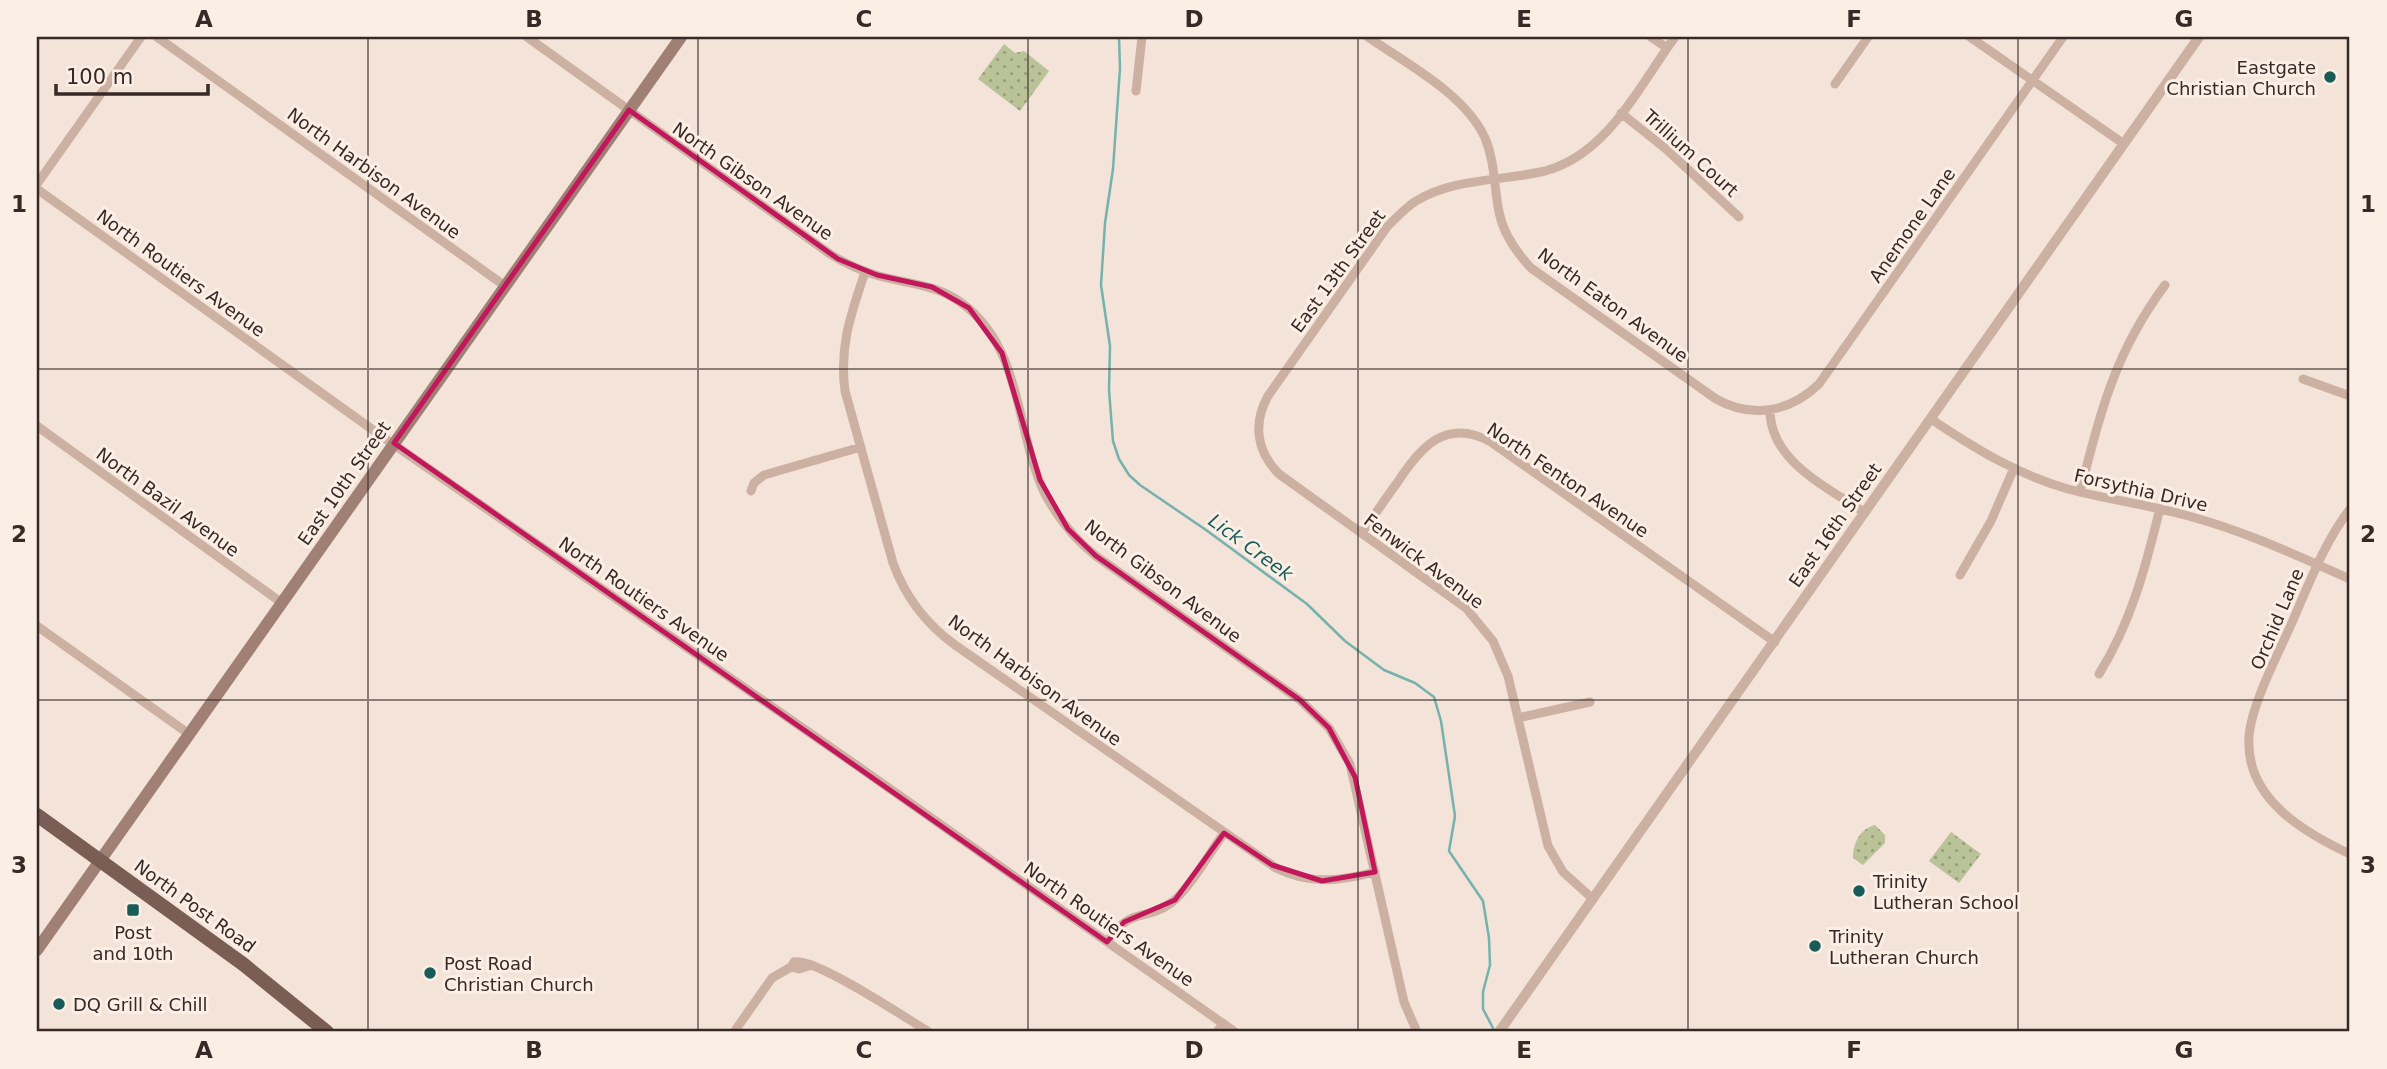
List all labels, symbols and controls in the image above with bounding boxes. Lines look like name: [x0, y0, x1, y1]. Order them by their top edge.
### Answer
text: A: [195, 6, 213, 32]
text: B: [525, 6, 543, 32]
text: C: [856, 6, 872, 32]
text: D: [1184, 6, 1204, 32]
text: E: [1516, 6, 1532, 32]
text: F: [1846, 6, 1862, 32]
text: G: [2175, 6, 2193, 32]
scale bar: [56, 52, 208, 96]
place label: Eastgate Christian Church: [2166, 57, 2316, 99]
text: 100 m: [66, 65, 133, 89]
marker: Eastgate Christian Church: [2322, 69, 2338, 85]
street label: North Harbison Avenue: [283, 103, 465, 243]
street label: Trillium Court: [1639, 104, 1743, 201]
street label: North Gibson Avenue: [669, 118, 837, 244]
street label: Anemone Lane: [1865, 164, 1959, 286]
text: 1: [11, 191, 27, 217]
text: 1: [2360, 191, 2376, 217]
street label: North Routiers Avenue: [93, 205, 269, 341]
street label: East 13th Street: [1286, 206, 1390, 336]
street label: North Eaton Avenue: [1534, 243, 1692, 367]
street label: East 10th Street: [293, 417, 395, 549]
street label: North Fenton Avenue: [1483, 418, 1653, 542]
street label: North Bazil Avenue: [92, 443, 244, 561]
street label: East 16th Street: [1784, 459, 1886, 591]
street label: Forsythia Drive: [2072, 464, 2210, 516]
water label: Lick Creek: [1205, 509, 1298, 586]
street label: Fenwick Avenue: [1360, 509, 1488, 613]
street label: North Gibson Avenue: [1080, 515, 1246, 647]
text: 2: [11, 521, 27, 547]
text: 2: [2360, 521, 2376, 547]
street label: North Routiers Avenue: [555, 532, 733, 666]
street label: Orchid Lane: [2246, 565, 2308, 673]
street label: North Harbison Avenue: [944, 610, 1126, 750]
text: 3: [11, 852, 27, 878]
text: 3: [2360, 852, 2376, 878]
street label: North Post Road: [130, 855, 260, 957]
street label: North Routiers Avenue: [1020, 857, 1198, 991]
place label: Trinity Lutheran School: [1872, 871, 2019, 913]
marker: Trinity Lutheran School: [1851, 883, 1867, 899]
marker: Post and 10th: [125, 902, 141, 918]
place label: Post and 10th: [93, 922, 173, 964]
place label: Trinity Lutheran Church: [1828, 926, 1979, 968]
marker: Trinity Lutheran Church: [1807, 938, 1823, 954]
place label: Post Road Christian Church: [444, 953, 594, 995]
marker: Post Road Christian Church: [422, 965, 438, 981]
place label: DQ Grill & Chill: [73, 994, 208, 1015]
marker: DQ Grill & Chill: [51, 996, 67, 1012]
text: A: [195, 1037, 213, 1063]
text: B: [525, 1037, 543, 1063]
text: C: [856, 1037, 872, 1063]
text: D: [1184, 1037, 1204, 1063]
text: E: [1516, 1037, 1532, 1063]
text: F: [1846, 1037, 1862, 1063]
text: G: [2175, 1037, 2193, 1063]

